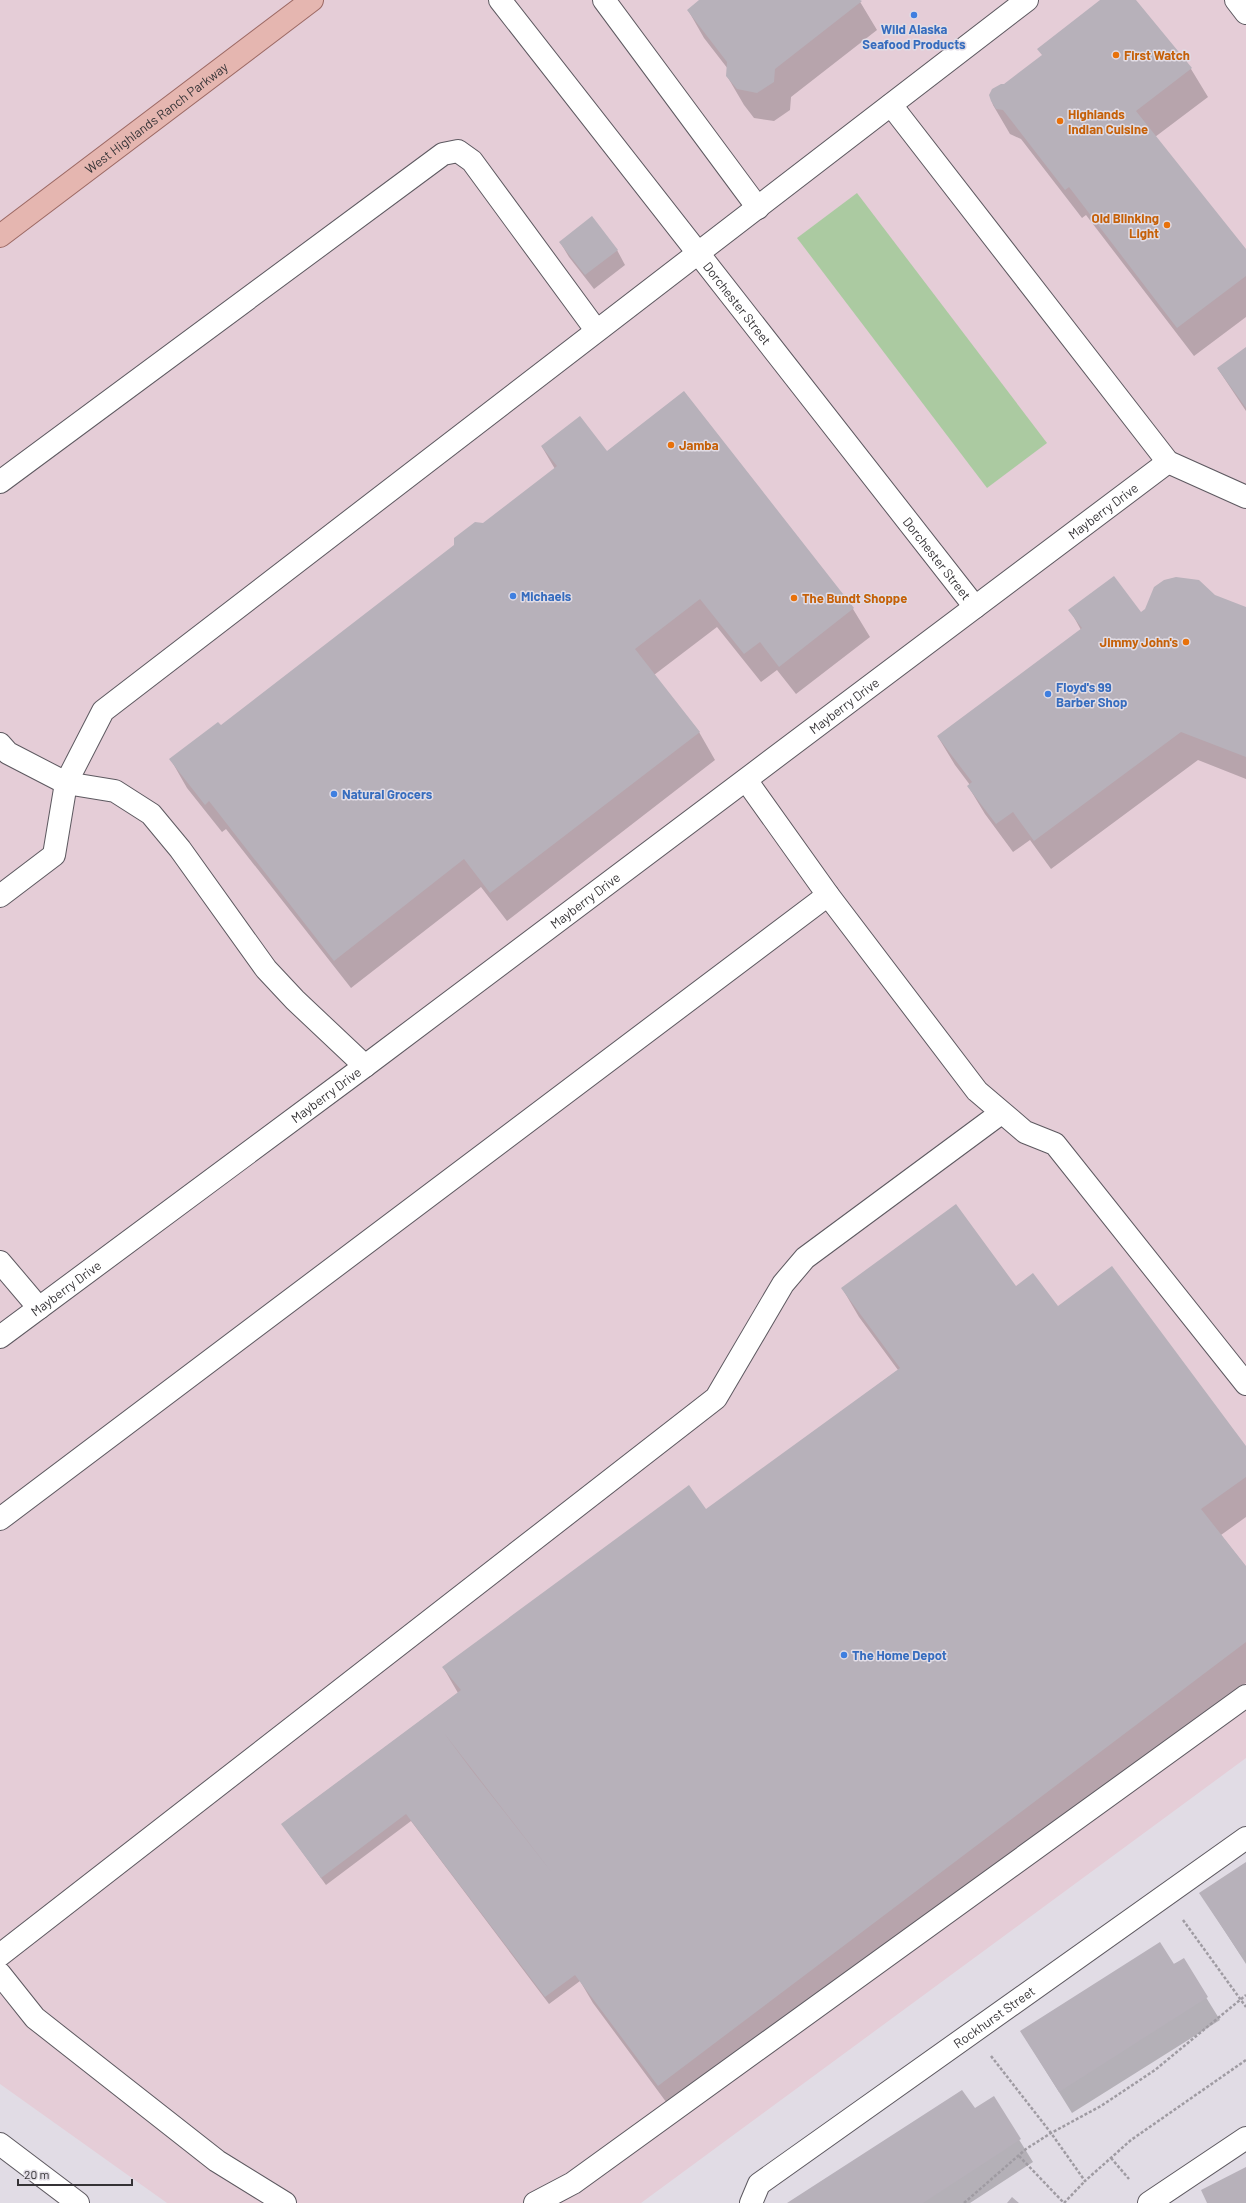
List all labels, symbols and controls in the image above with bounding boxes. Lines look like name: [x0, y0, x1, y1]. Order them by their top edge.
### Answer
marker: Wild Alaska Seafood Products: [909, 10, 919, 20]
place label: Wild Alaska Seafood Products: [862, 21, 966, 52]
place label: First Watch: [1124, 47, 1190, 63]
marker: First Watch: [1111, 50, 1121, 60]
street label: West Highlands Ranch Parkway: [82, 59, 231, 177]
place label: Highlands Indian Cuisine: [1068, 106, 1148, 137]
marker: Highlands Indian Cuisine: [1055, 116, 1065, 126]
place label: Old Blinking Light: [1092, 210, 1159, 241]
marker: Old Blinking Light: [1162, 220, 1172, 230]
street label: Dorchester Street: [700, 259, 775, 348]
place label: Jamba: [679, 437, 719, 453]
marker: Jamba: [666, 440, 676, 450]
street label: Mayberry Drive: [1065, 479, 1141, 542]
street label: Dorchester Street: [900, 514, 974, 603]
place label: Michaels: [521, 588, 572, 604]
place label: The Bundt Shoppe: [802, 590, 907, 606]
marker: Michaels: [508, 591, 518, 601]
marker: The Bundt Shoppe: [789, 593, 799, 603]
place label: Jimmy John's: [1100, 634, 1178, 650]
marker: Jimmy John's: [1181, 637, 1191, 647]
street label: Mayberry Drive: [806, 674, 882, 737]
place label: Floyd's 99 Barber Shop: [1056, 679, 1127, 710]
marker: Floyd's 99 Barber Shop: [1043, 689, 1053, 699]
place label: Natural Grocers: [342, 786, 433, 802]
marker: Natural Grocers: [329, 789, 339, 799]
street label: Mayberry Drive: [547, 869, 623, 932]
street label: Mayberry Drive: [288, 1064, 364, 1126]
street label: Mayberry Drive: [28, 1257, 104, 1319]
place label: The Home Depot: [852, 1647, 947, 1663]
marker: The Home Depot: [839, 1650, 849, 1660]
street label: Rockhurst Street: [950, 1983, 1038, 2051]
scale bar: [18, 2161, 132, 2187]
text: 20 m: [24, 2167, 50, 2181]

